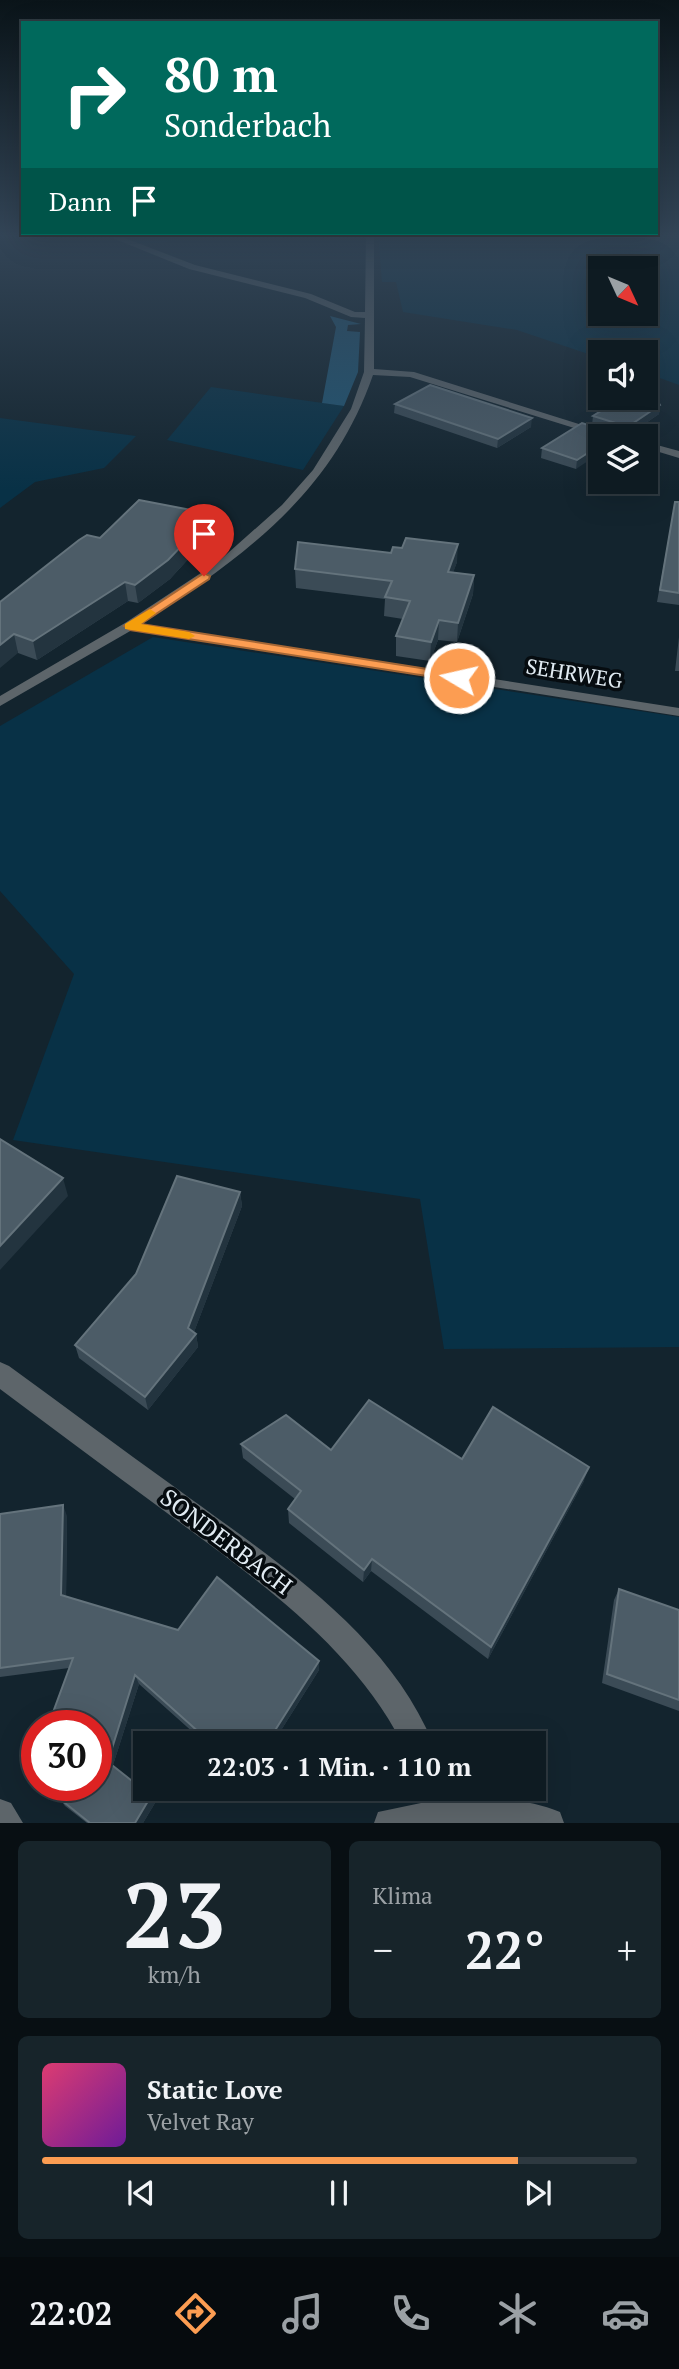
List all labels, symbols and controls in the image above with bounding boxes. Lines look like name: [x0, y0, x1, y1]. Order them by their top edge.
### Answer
text: 80 m: [164, 41, 278, 106]
icon: right: [49, 49, 140, 140]
text: Sonderbach: [164, 104, 331, 146]
icon: arrive: [125, 182, 163, 220]
text: Dann: [49, 184, 111, 218]
north arrow: [588, 256, 658, 326]
map controls: [588, 256, 658, 494]
button: sound: [588, 340, 658, 410]
button: layers: [588, 424, 658, 494]
pin: [174, 504, 234, 576]
icon: arrive: [185, 515, 223, 553]
position arrow: [422, 641, 496, 715]
street label: SEHRWEG: [524, 652, 625, 695]
street label: SONDERBACH: [154, 1481, 299, 1601]
speed limit sign: 30: [21, 1710, 112, 1801]
text: 22:03 · 1 Min. · 110 m: [207, 1749, 472, 1783]
text: 23: [123, 1853, 226, 1974]
text: Klima: [373, 1880, 433, 1911]
text: 22°: [465, 1915, 545, 1984]
text: −: [373, 1925, 393, 1975]
text: +: [617, 1925, 637, 1975]
text: km/h: [148, 1959, 201, 1990]
text: Static Love: [147, 2072, 283, 2106]
text: Velvet Ray: [147, 2106, 254, 2137]
icon: previous: [122, 2174, 160, 2212]
icon: pause: [320, 2174, 358, 2212]
icon: next: [519, 2174, 557, 2212]
icon: directions: [171, 2289, 220, 2338]
icon: music: [278, 2289, 327, 2338]
icon: phone: [386, 2289, 435, 2338]
icon: climate: [493, 2289, 542, 2338]
icon: car: [601, 2289, 650, 2338]
text: 22:02: [29, 2292, 113, 2334]

